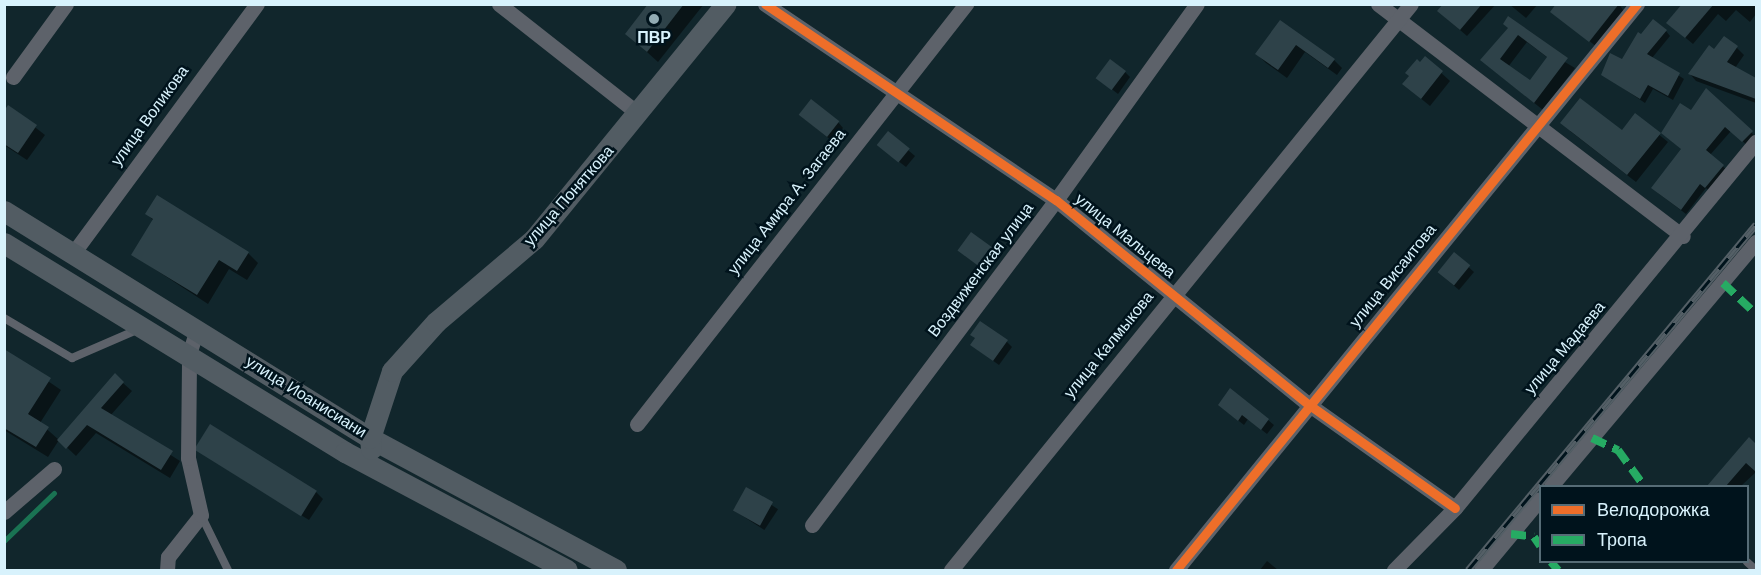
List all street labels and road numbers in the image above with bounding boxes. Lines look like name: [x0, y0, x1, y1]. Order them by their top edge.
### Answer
street label: улица Воликова: [107, 62, 193, 170]
street label: улица Амира А. Загаева: [724, 125, 850, 279]
street label: улица Поняткова: [520, 142, 618, 250]
street label: улица Мальцева: [1071, 190, 1179, 282]
street label: Воздвиженская улица: [924, 199, 1038, 341]
street label: улица Висаитова: [1346, 221, 1440, 331]
street label: улица Калмыкова: [1060, 288, 1158, 402]
street label: улица Мадаева: [1521, 298, 1609, 398]
street label: улица Иоанисиани: [242, 352, 370, 442]

